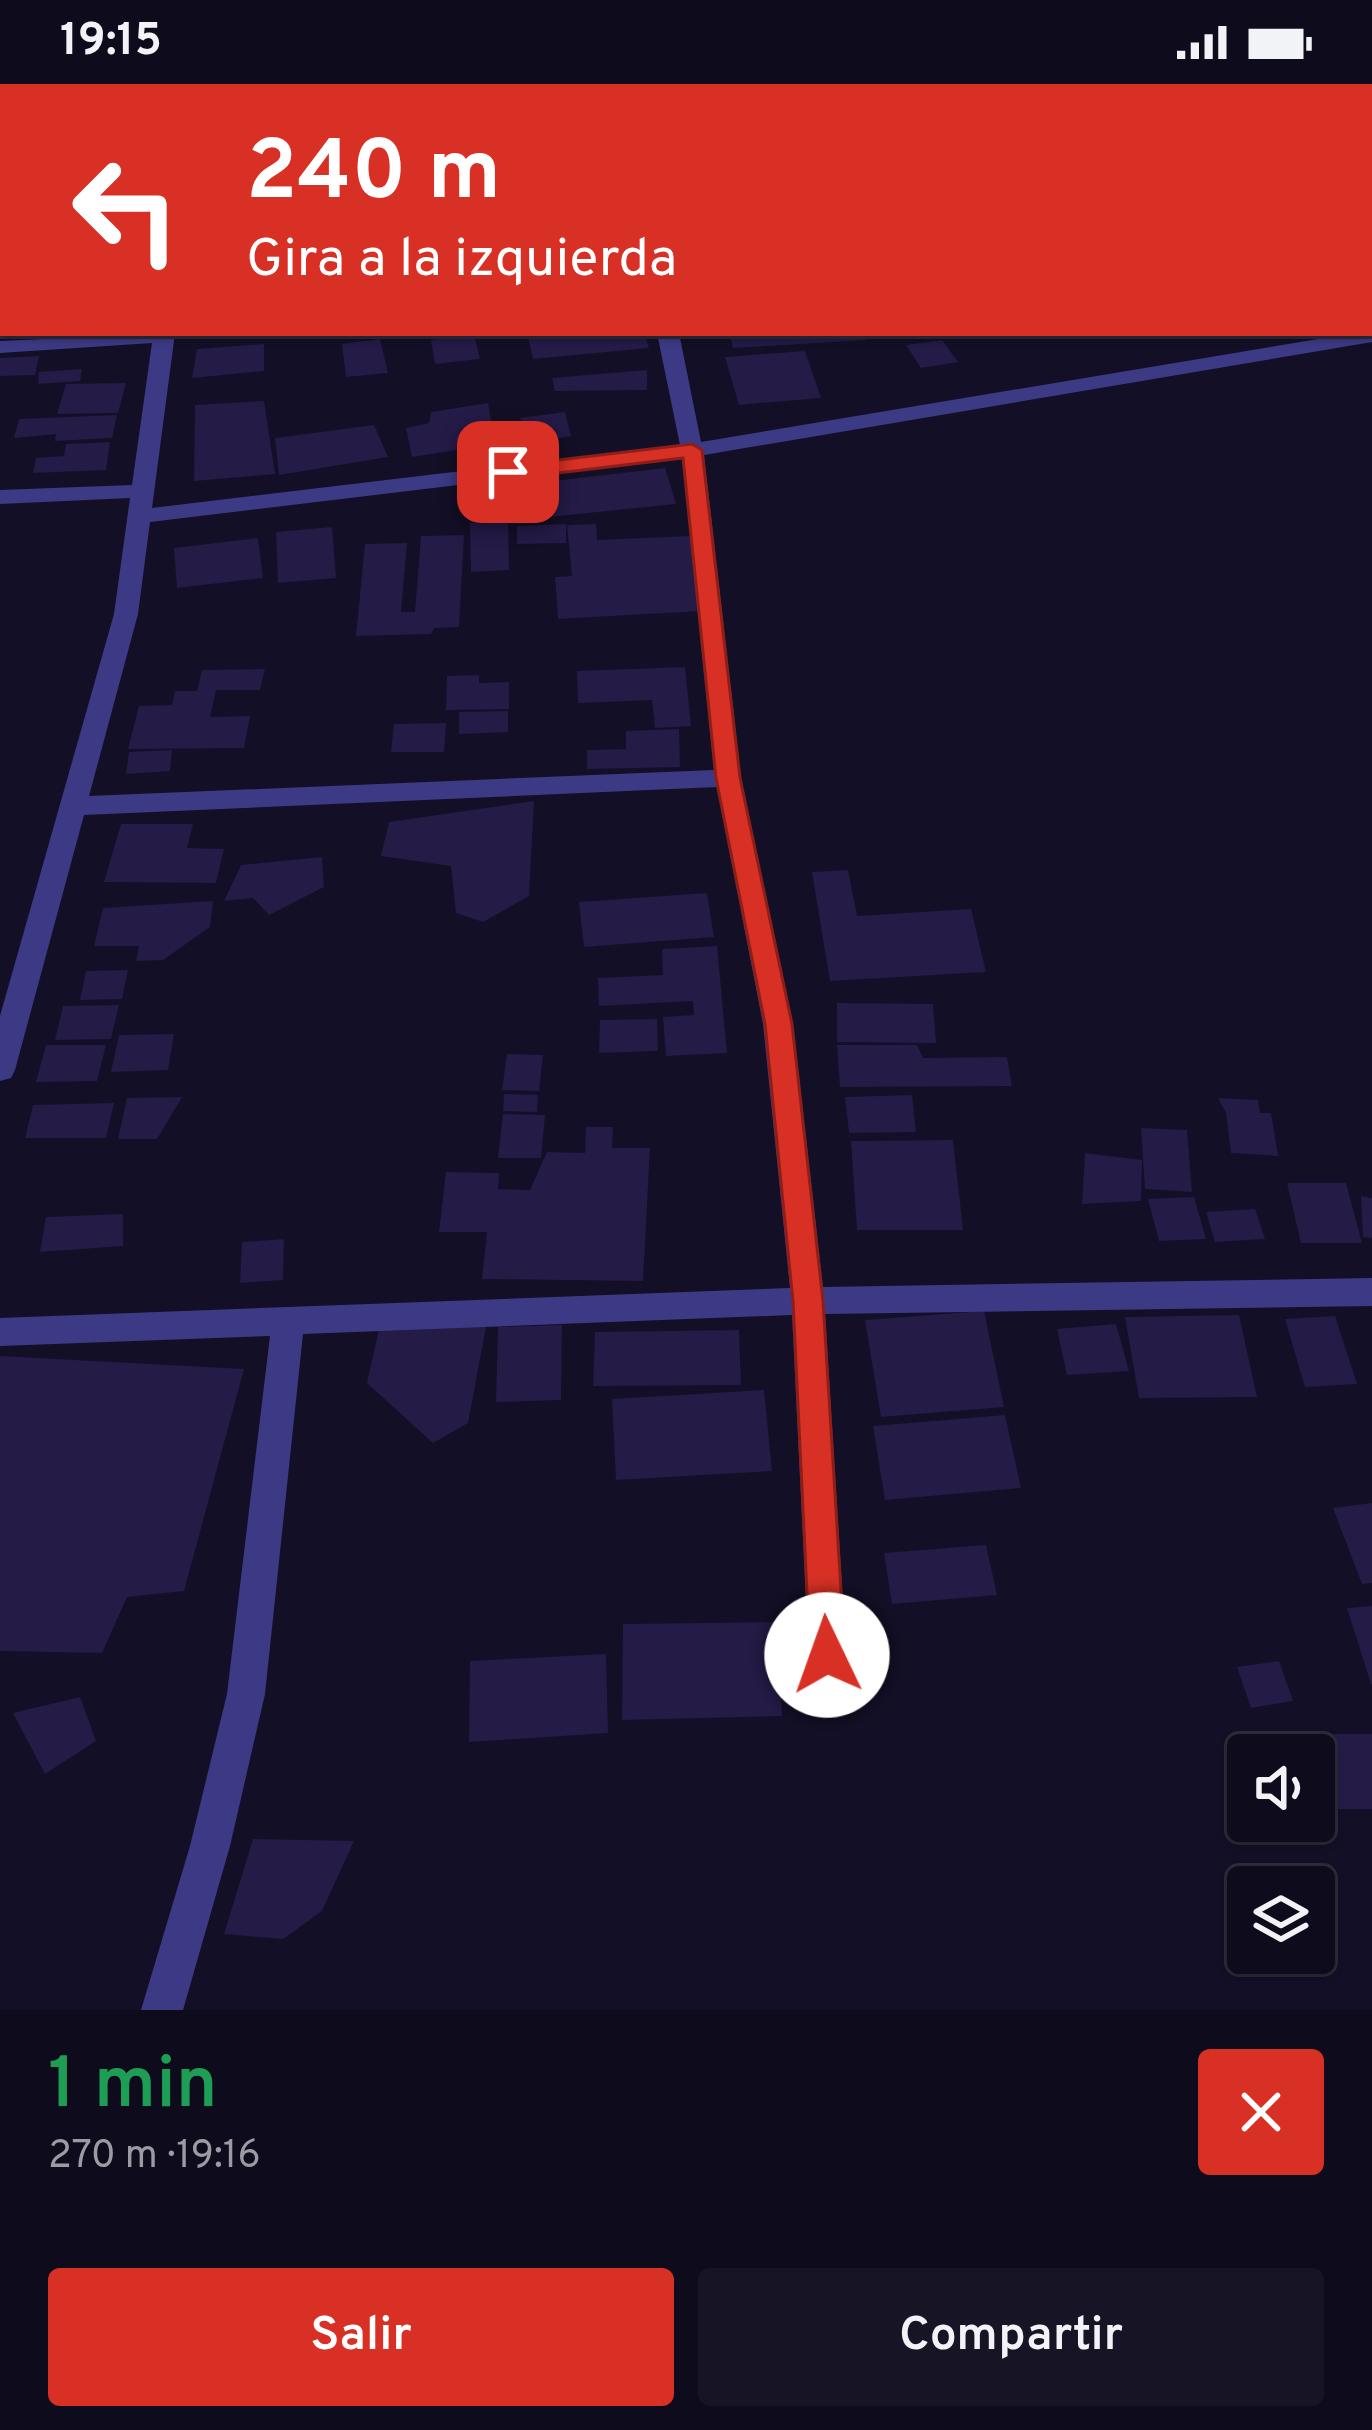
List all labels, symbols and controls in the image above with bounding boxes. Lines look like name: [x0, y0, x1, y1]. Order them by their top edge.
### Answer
text: 19:15: [60, 14, 162, 71]
text: 240 m: [246, 123, 501, 229]
icon: left: [48, 132, 204, 288]
text: Gira a la izquierda: [246, 227, 677, 296]
pin: [457, 421, 559, 523]
icon: arrive: [475, 439, 541, 505]
position arrow: [764, 1592, 890, 1718]
map controls: [1227, 1734, 1335, 1974]
button: sound: [1227, 1734, 1335, 1842]
button: layers: [1227, 1866, 1335, 1974]
text: 1 min: [48, 2042, 218, 2134]
button: close: [1198, 2049, 1324, 2175]
text: 270 m · 19:16: [48, 2133, 261, 2182]
button: Salir: [48, 2268, 674, 2406]
button: Compartir: [698, 2268, 1324, 2406]

